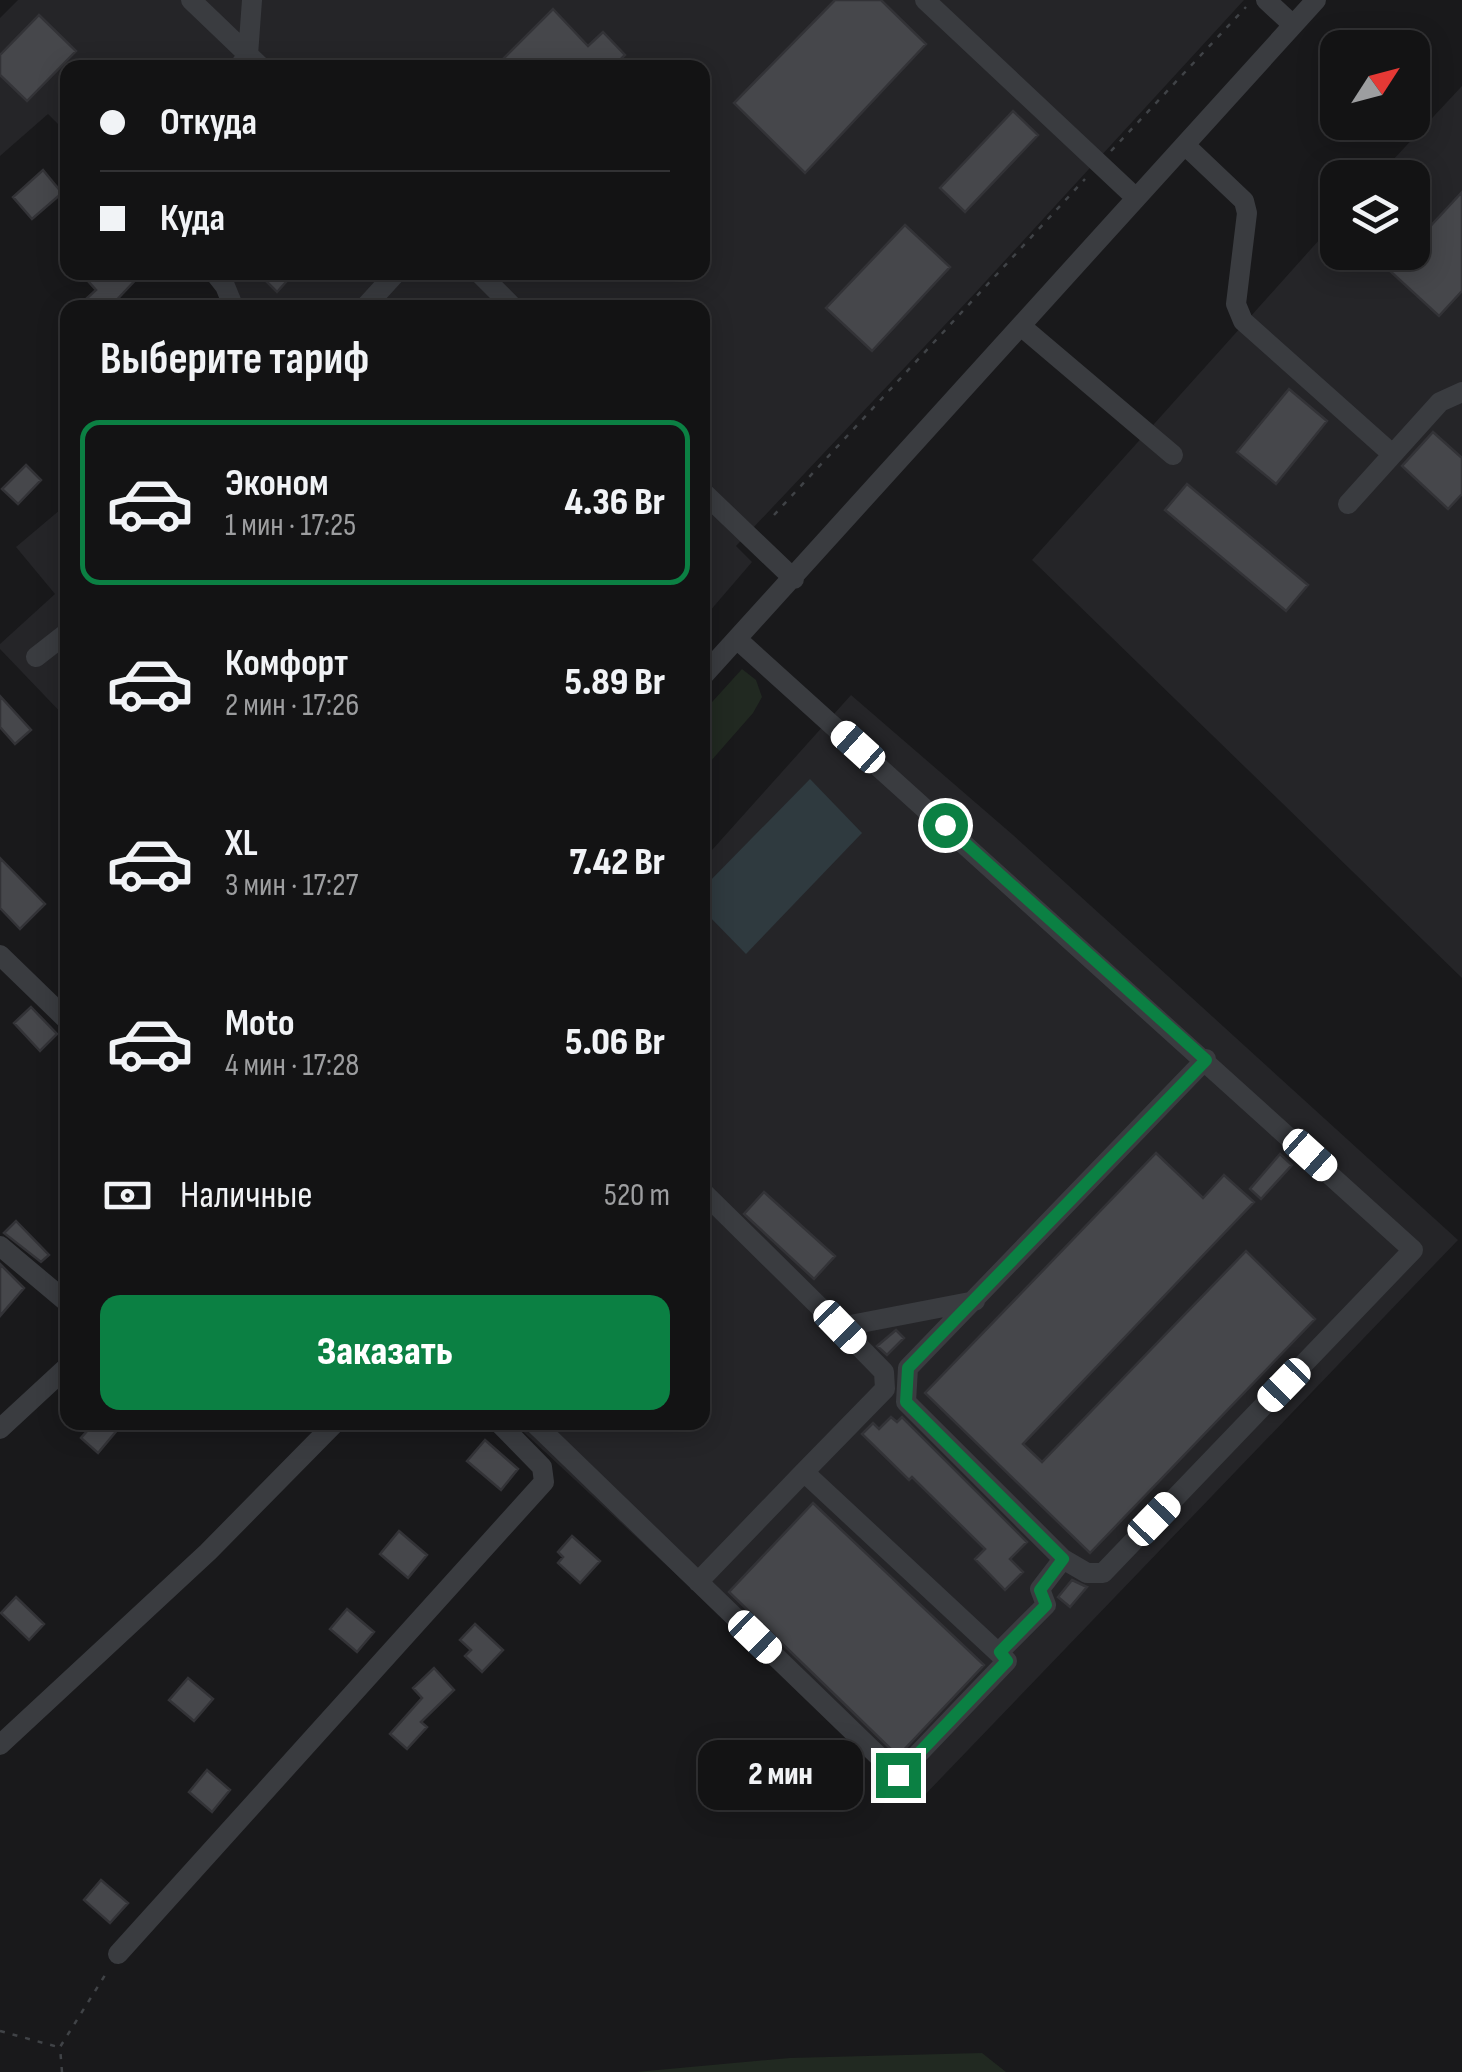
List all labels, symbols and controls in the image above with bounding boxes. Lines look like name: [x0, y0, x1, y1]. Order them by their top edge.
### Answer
north arrow: [1320, 30, 1430, 140]
map controls: [1320, 30, 1430, 270]
text: Откуда: [160, 100, 257, 145]
button: layers: [1320, 160, 1430, 270]
text: Куда: [160, 196, 225, 241]
text: Выберите тариф: [100, 332, 369, 387]
icon: car: [105, 458, 195, 548]
text: Эконом: [225, 461, 329, 506]
text: 4.36 Br: [564, 480, 665, 525]
text: 1 мин · 17:25: [225, 506, 356, 545]
icon: car: [105, 638, 195, 728]
text: Комфорт: [225, 641, 348, 686]
text: 5.89 Br: [565, 660, 665, 705]
text: 2 мин · 17:26: [225, 686, 359, 725]
car: [826, 716, 890, 778]
route start: [923, 803, 968, 848]
icon: car: [105, 818, 195, 908]
text: XL: [225, 821, 258, 866]
text: 7.42 Br: [569, 840, 665, 885]
text: 3 мин · 17:27: [225, 866, 358, 905]
icon: car: [105, 998, 195, 1088]
text: Moto: [225, 1001, 295, 1046]
text: 5.06 Br: [565, 1020, 665, 1065]
text: 4 мин · 17:28: [225, 1046, 359, 1085]
car: [1278, 1124, 1342, 1186]
icon: cash: [100, 1168, 155, 1223]
text: Наличные: [180, 1173, 313, 1218]
text: 520 m: [604, 1176, 670, 1215]
button: Заказать: [100, 1295, 670, 1410]
car: [808, 1295, 872, 1359]
car: [1252, 1353, 1316, 1417]
car: [1122, 1487, 1186, 1551]
car: [723, 1605, 787, 1669]
callout: 2 мин: [698, 1740, 863, 1810]
route end: [876, 1753, 921, 1798]
text: 2 мин: [748, 1755, 813, 1794]

